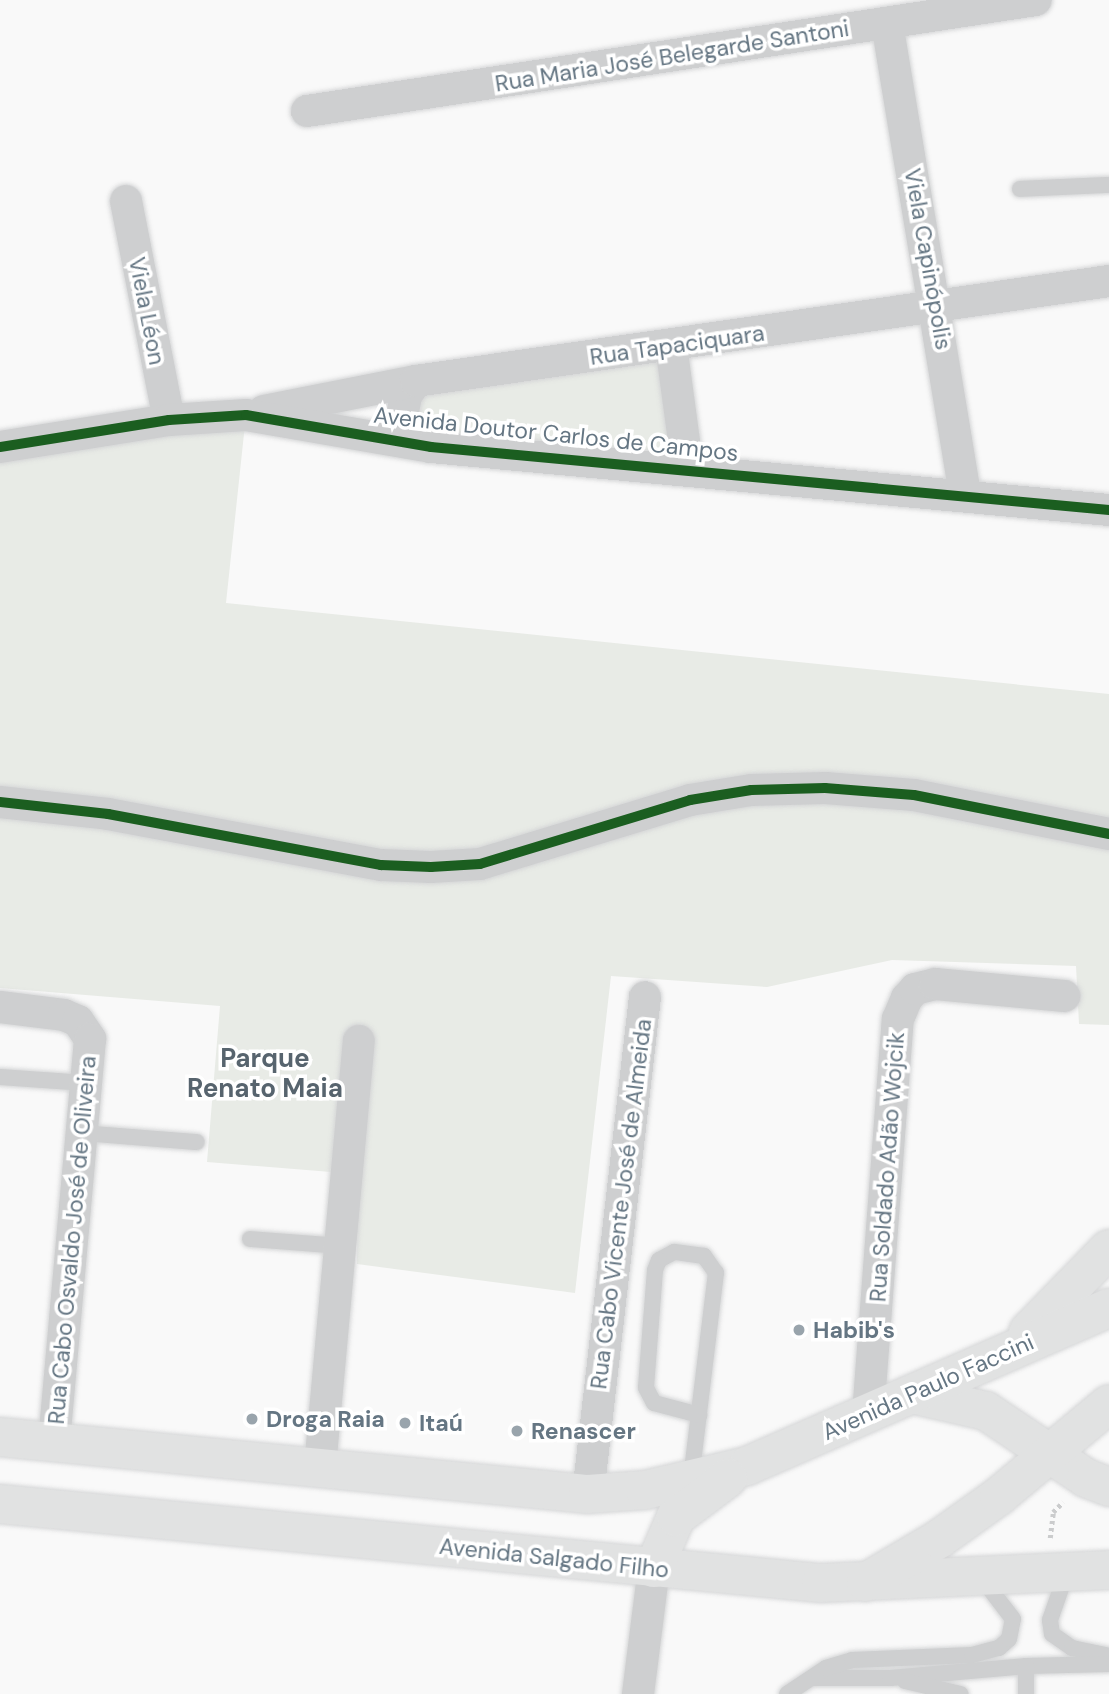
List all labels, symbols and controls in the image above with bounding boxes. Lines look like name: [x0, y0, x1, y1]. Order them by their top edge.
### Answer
street label: Rua Maria José Belegarde Santoni: [493, 14, 851, 98]
street label: Viela Capinópolis: [898, 166, 958, 352]
street label: Viela Léon: [123, 255, 171, 367]
street label: Rua Tapaciquara: [588, 319, 766, 371]
street label: Avenida Doutor Carlos de Campos: [372, 401, 740, 467]
street label: Rua Cabo Vicente José de Almeida: [585, 1017, 657, 1391]
street label: Rua Soldado Adão Wojcik: [864, 1031, 910, 1303]
district label: Parque Renato Maia: [187, 1043, 343, 1104]
street label: Rua Cabo Osvaldo José de Oliveira: [42, 1055, 102, 1425]
place label: Habib's: [813, 1316, 895, 1344]
marker: Habib's: [791, 1322, 807, 1338]
street label: Avenida Paulo Faccini: [818, 1328, 1038, 1446]
place label: Droga Raia: [266, 1405, 385, 1433]
place label: Itaú: [419, 1409, 463, 1437]
marker: Droga Raia: [244, 1411, 260, 1427]
marker: Itaú: [397, 1415, 413, 1431]
place label: Renascer: [531, 1417, 636, 1445]
marker: Renascer: [509, 1423, 525, 1439]
street label: Avenida Salgado Filho: [438, 1532, 670, 1584]

